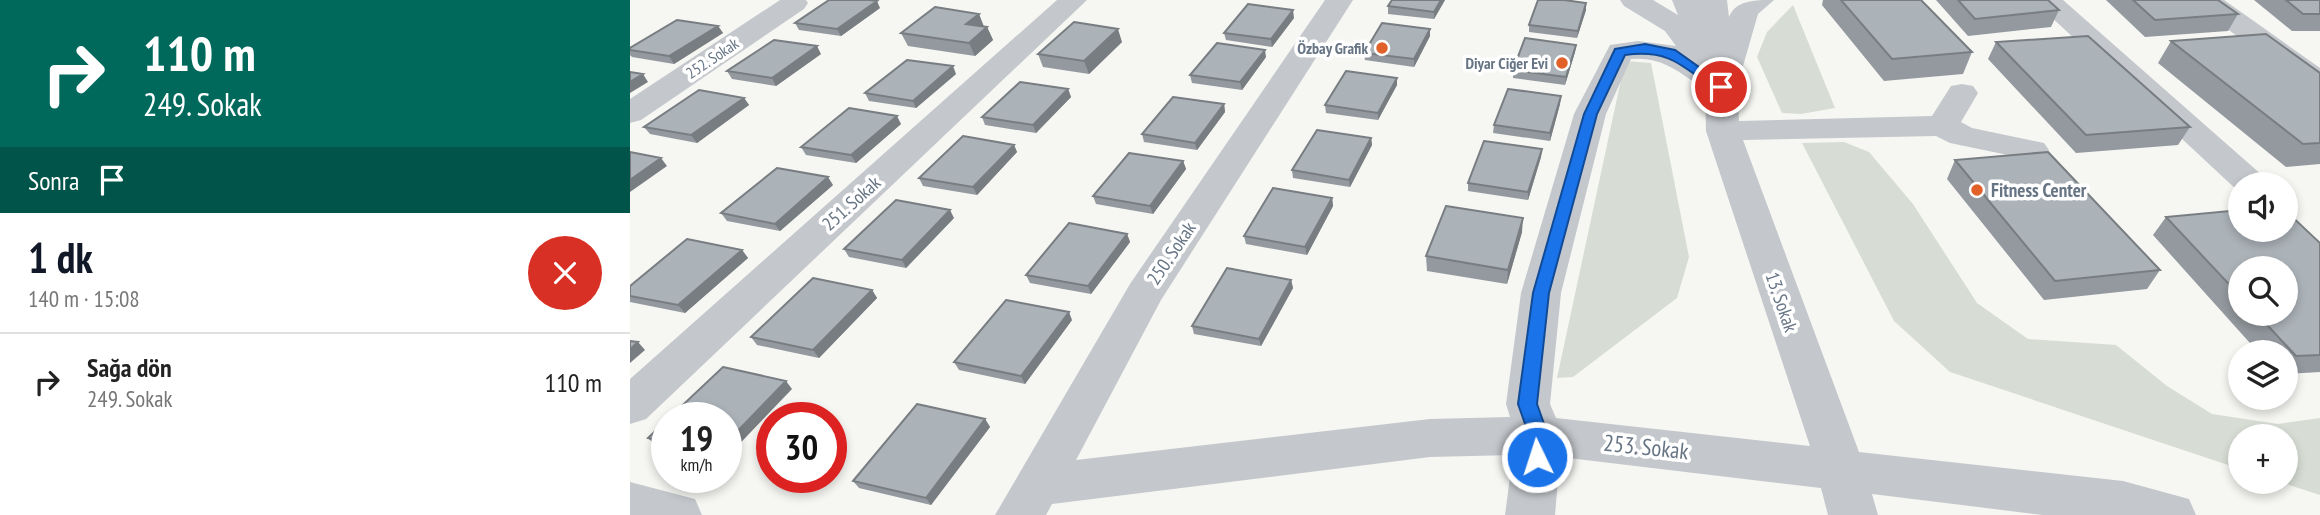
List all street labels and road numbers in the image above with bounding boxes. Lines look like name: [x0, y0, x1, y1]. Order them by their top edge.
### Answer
street label: 252. Sokak: [682, 33, 743, 83]
street label: 251. Sokak: [817, 170, 886, 236]
street label: 250. Sokak: [1141, 217, 1201, 289]
street label: 13. Sokak: [1761, 269, 1804, 336]
street label: 253. Sokak: [1602, 428, 1690, 465]

